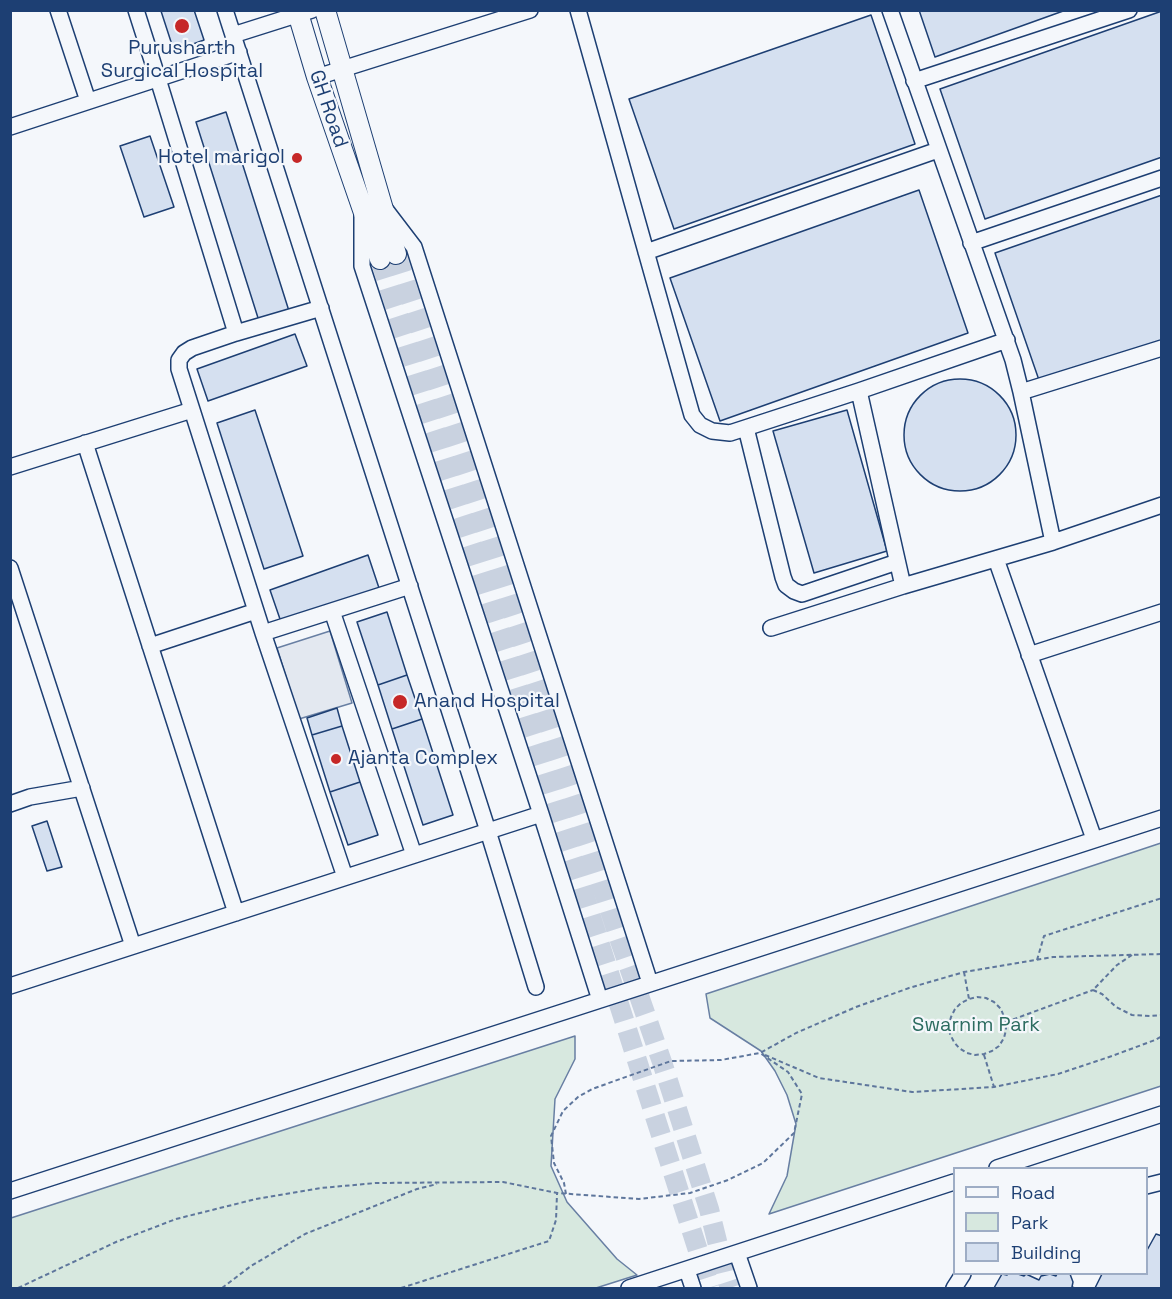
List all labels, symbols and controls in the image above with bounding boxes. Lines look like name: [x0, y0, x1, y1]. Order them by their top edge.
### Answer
marker: Purusharth Surgical Hospital: [173, 17, 191, 35]
place label: Purusharth Surgical Hospital: [101, 37, 263, 84]
street label: GH Road: [304, 67, 352, 151]
place label: Hotel marigol: [158, 146, 285, 170]
marker: Hotel marigol: [290, 151, 304, 165]
place label: Anand Hospital: [414, 690, 560, 714]
marker: Anand Hospital: [391, 693, 409, 711]
place label: Ajanta Complex: [348, 747, 498, 771]
marker: Ajanta Complex: [329, 752, 343, 766]
park label: Swarnim Park: [912, 1014, 1040, 1038]
legend: [953, 1167, 1148, 1275]
text: Road: [1011, 1181, 1055, 1204]
text: Park: [1011, 1211, 1048, 1234]
text: Building: [1011, 1241, 1081, 1264]

